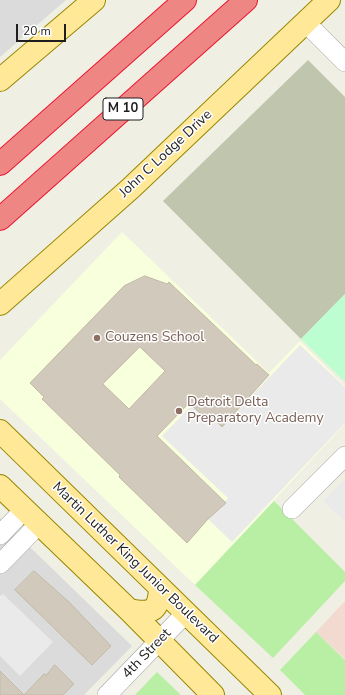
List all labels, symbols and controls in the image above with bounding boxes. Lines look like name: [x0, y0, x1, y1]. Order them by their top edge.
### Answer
scale bar: [18, 16, 68, 42]
text: 20 m: [23, 23, 51, 39]
road number: M 10: [103, 98, 143, 120]
street label: John C Lodge Drive: [116, 107, 216, 201]
place label: Couzens School: [105, 330, 204, 346]
marker: Couzens School: [92, 333, 102, 343]
place label: Detroit Delta Preparatory Academy: [187, 395, 324, 428]
marker: Detroit Delta Preparatory Academy: [174, 406, 184, 416]
street label: Martin Luther King Junior Boulevard: [48, 479, 222, 647]
street label: 4th Street: [119, 625, 175, 683]

